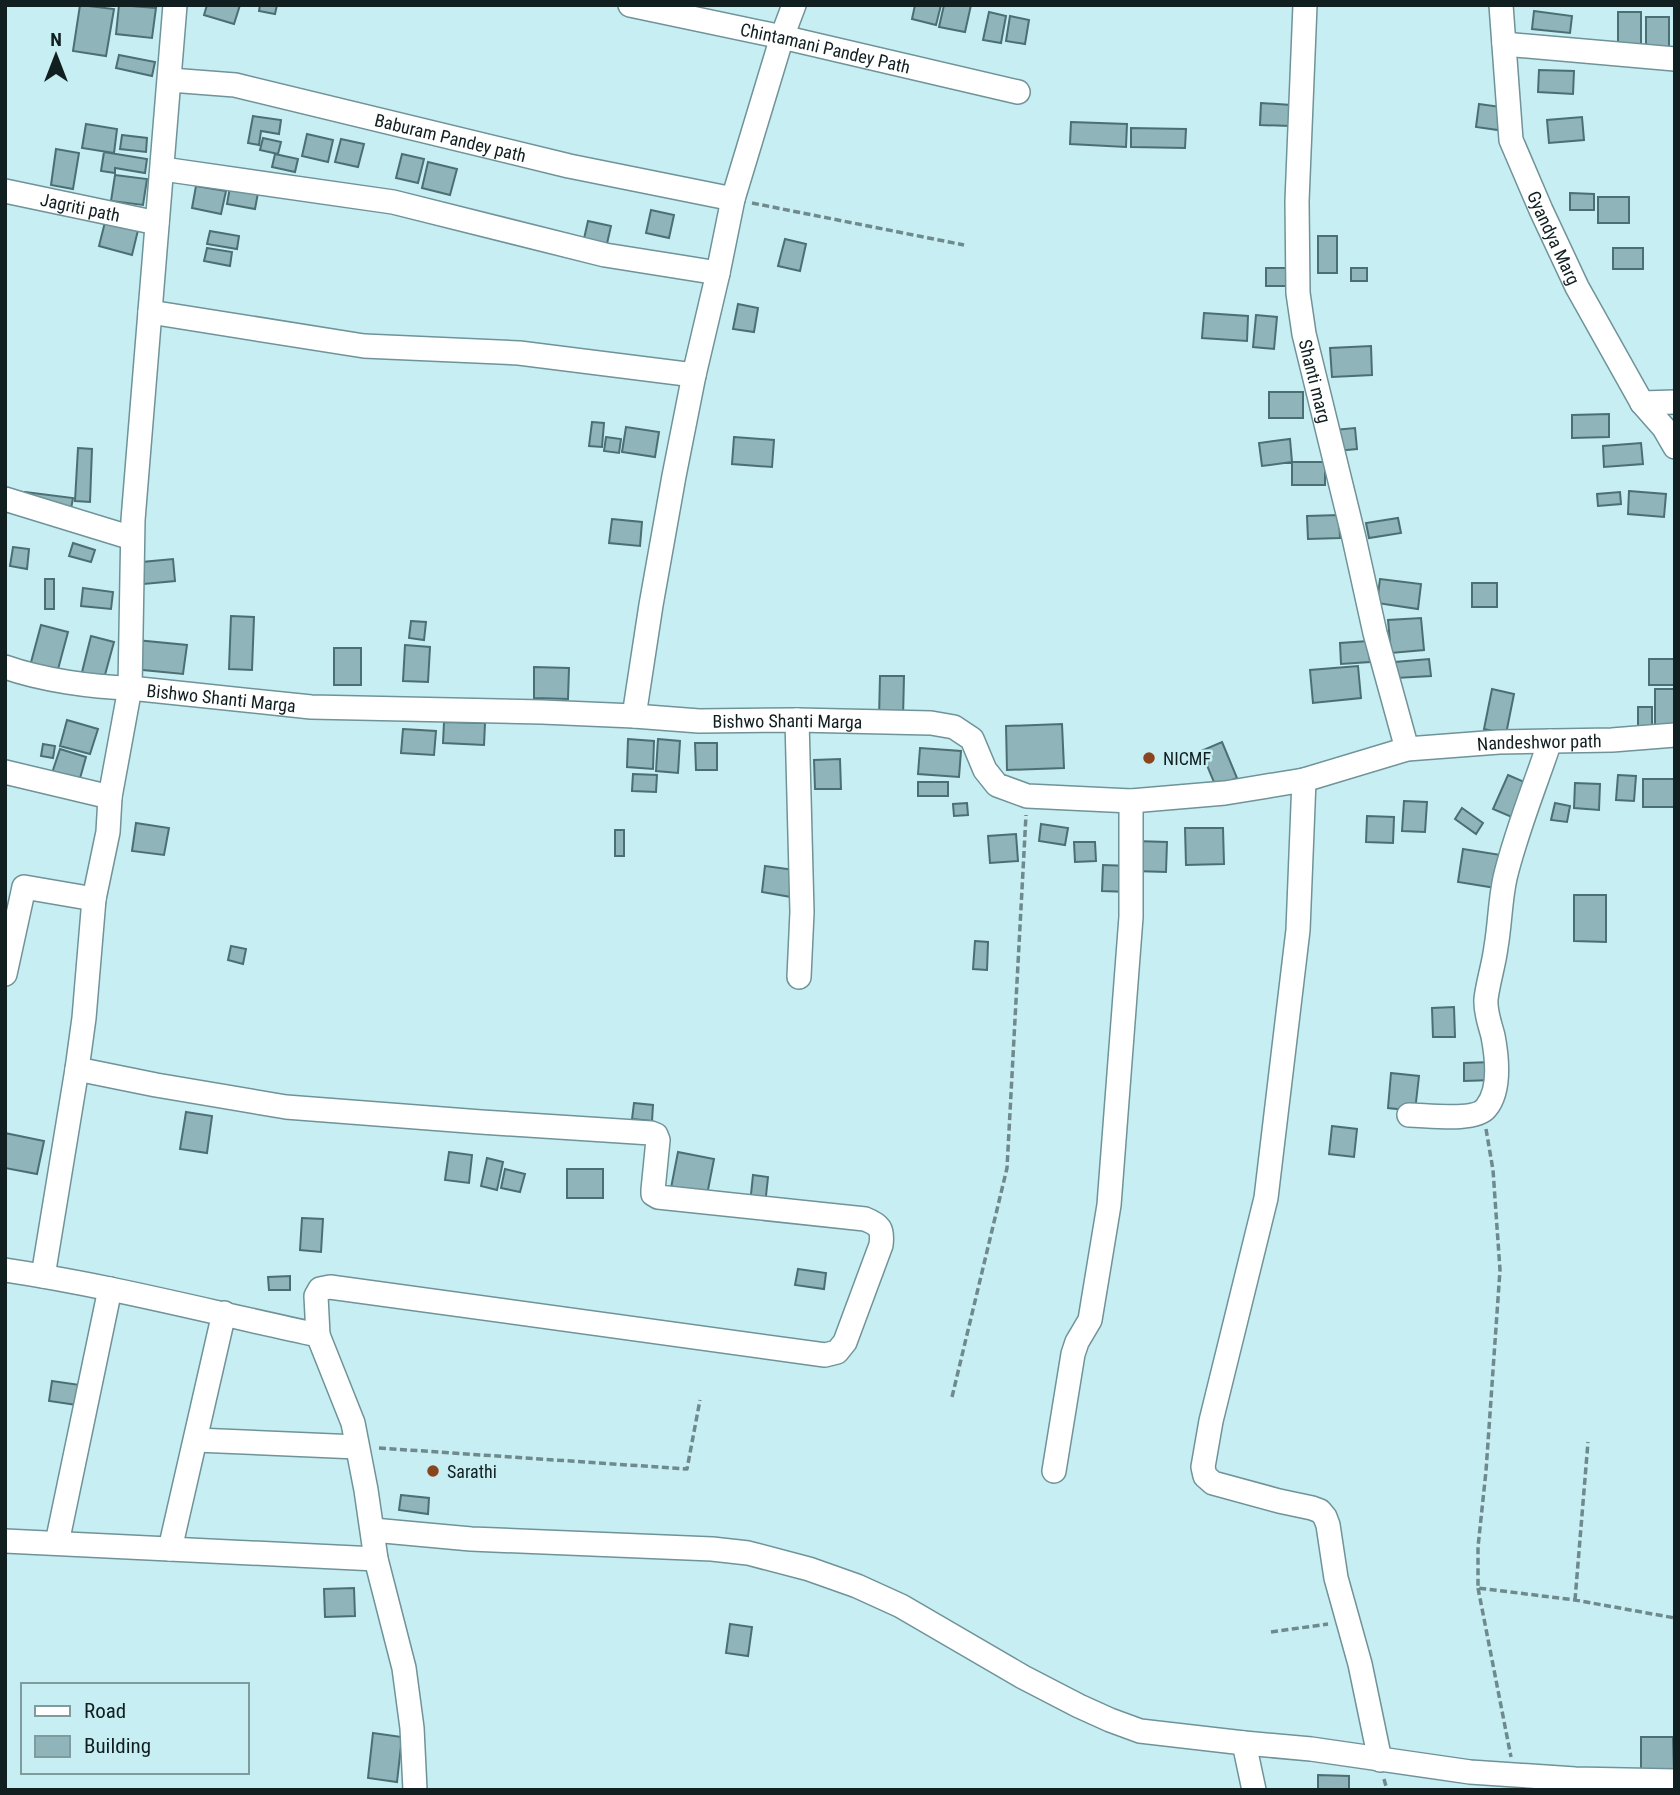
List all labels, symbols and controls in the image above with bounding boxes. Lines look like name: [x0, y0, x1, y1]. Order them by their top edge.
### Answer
street label: Chintamani Pandey Path: [739, 18, 912, 77]
north arrow: [21, 21, 91, 91]
text: N: [50, 28, 62, 51]
street label: Baburam Pandey path: [373, 109, 528, 166]
street label: Jagriti path: [39, 188, 122, 225]
street label: Gyandya Marg: [1523, 188, 1585, 288]
street label: Shanti marg: [1295, 337, 1336, 425]
street label: Bishwo Shanti Marga: [146, 679, 297, 716]
street label: Bishwo Shanti Marga: [712, 709, 863, 732]
street label: Nandeshwor path: [1476, 730, 1602, 754]
place label: NICMF: [1163, 748, 1211, 769]
marker: NICMF: [1141, 750, 1157, 766]
place label: Sarathi: [447, 1461, 497, 1482]
marker: Sarathi: [425, 1463, 441, 1479]
legend: [21, 1683, 248, 1774]
text: Road: [84, 1699, 126, 1723]
text: Building: [84, 1734, 151, 1758]

